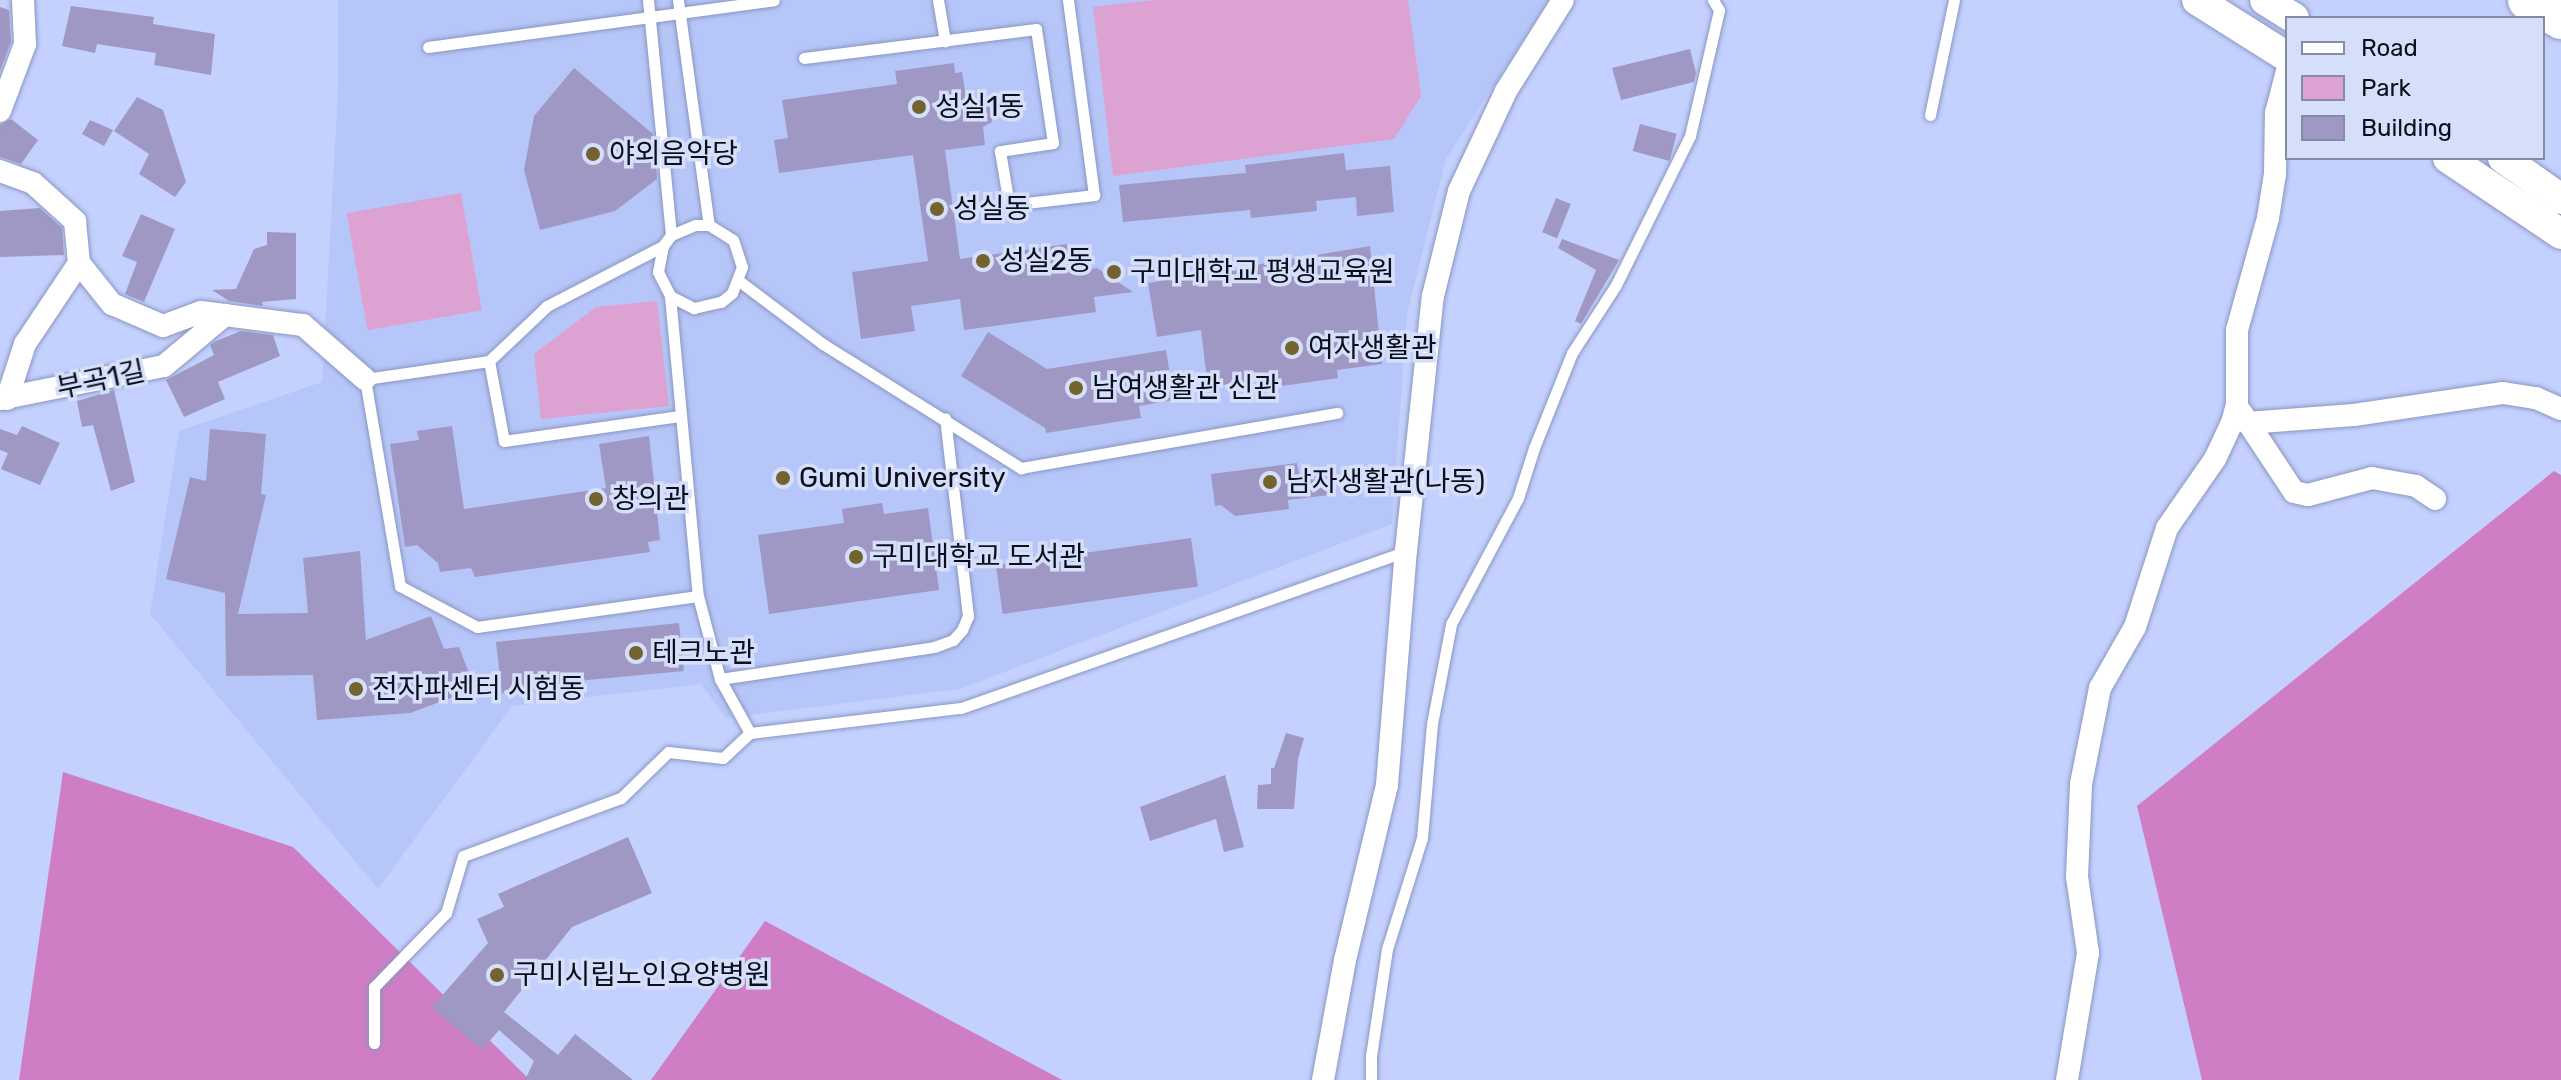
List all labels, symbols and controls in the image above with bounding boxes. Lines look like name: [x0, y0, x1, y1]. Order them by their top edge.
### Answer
legend: [2285, 16, 2545, 160]
text: Road: [2361, 34, 2418, 62]
text: Park: [2361, 74, 2411, 102]
place label: 성실1동: [935, 90, 1024, 124]
marker: 성실1동: [910, 98, 928, 116]
text: Building: [2361, 114, 2452, 142]
place label: 야외음악당: [609, 137, 738, 171]
marker: 야외음악당: [584, 145, 602, 163]
place label: 성실동: [953, 192, 1030, 226]
marker: 성실동: [928, 200, 946, 218]
place label: 성실2동: [999, 244, 1093, 278]
marker: 성실2동: [974, 252, 992, 270]
place label: 구미대학교 평생교육원: [1130, 255, 1394, 289]
marker: 구미대학교 평생교육원: [1105, 263, 1123, 281]
place label: 여자생활관: [1308, 331, 1437, 365]
marker: 여자생활관: [1283, 339, 1301, 357]
street label: 부곡1길: [54, 354, 148, 406]
place label: 남여생활관 신관: [1092, 371, 1279, 405]
marker: 남여생활관 신관: [1067, 379, 1085, 397]
place label: Gumi University: [799, 461, 1006, 495]
place label: 남자생활관(나동): [1286, 465, 1485, 499]
marker: Gumi University: [774, 469, 792, 487]
marker: 남자생활관(나동): [1261, 473, 1279, 491]
place label: 창의관: [612, 482, 689, 516]
marker: 창의관: [587, 490, 605, 508]
place label: 구미대학교 도서관: [872, 540, 1085, 574]
marker: 구미대학교 도서관: [847, 548, 865, 566]
place label: 테크노관: [652, 636, 755, 670]
marker: 테크노관: [627, 644, 645, 662]
place label: 전자파센터 시험동: [372, 672, 585, 706]
marker: 전자파센터 시험동: [347, 680, 365, 698]
place label: 구미시립노인요양병원: [513, 958, 771, 992]
marker: 구미시립노인요양병원: [488, 966, 506, 984]

